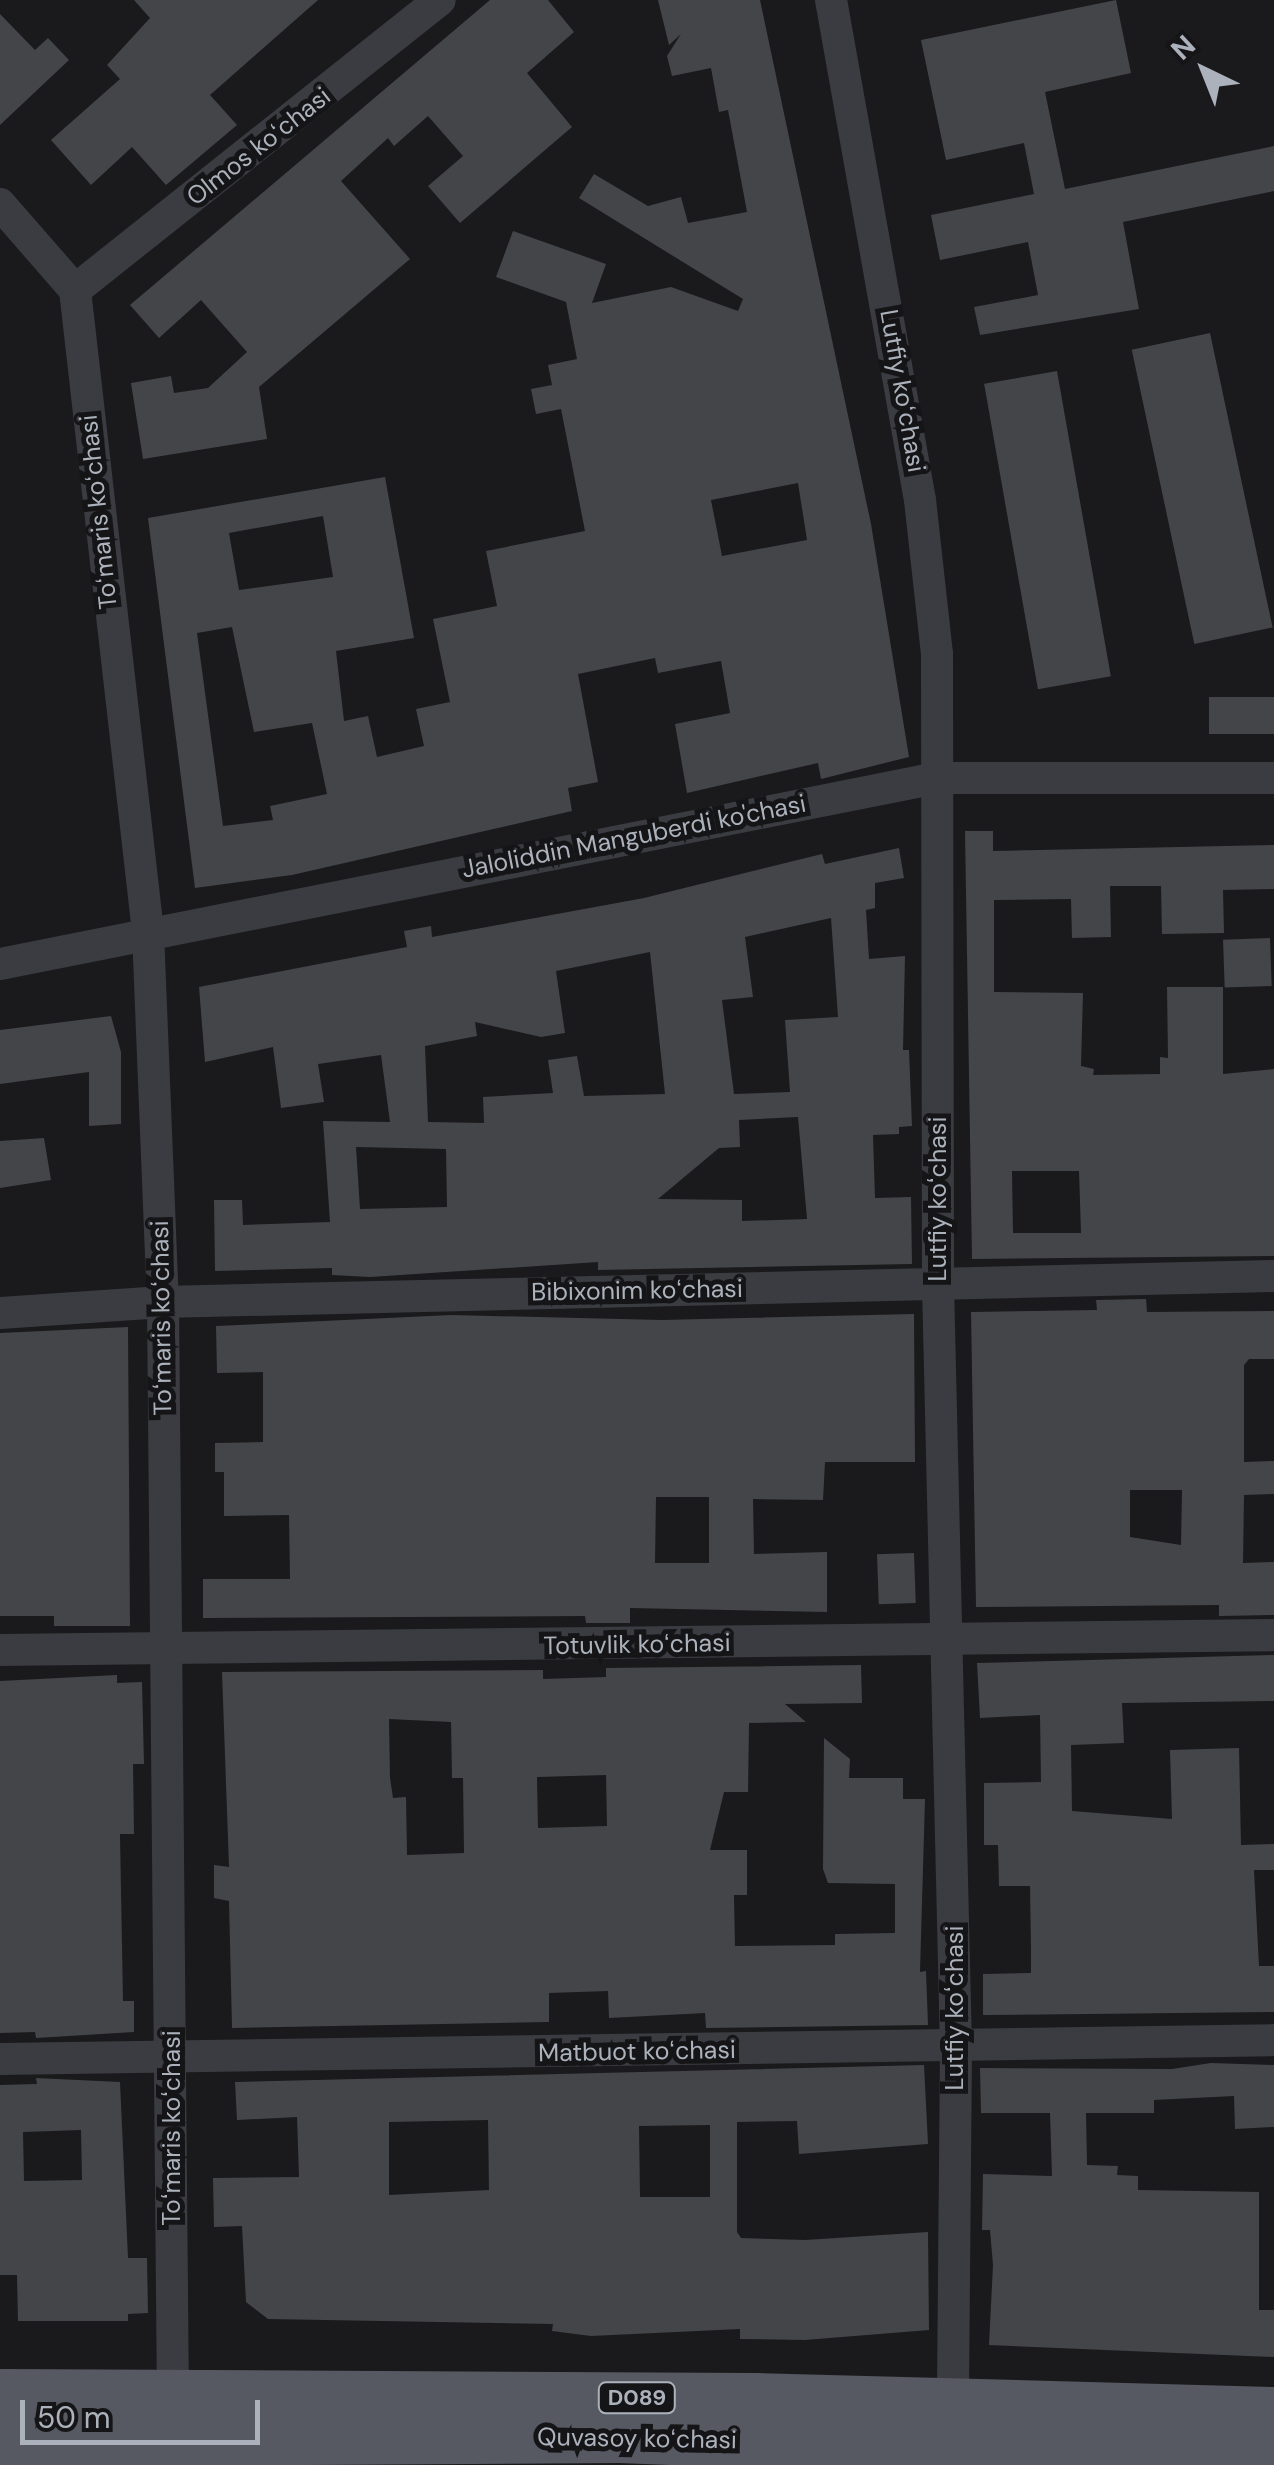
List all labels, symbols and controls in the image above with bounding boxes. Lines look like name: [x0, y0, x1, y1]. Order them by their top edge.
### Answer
north arrow: [1154, 20, 1254, 120]
text: N: [1163, 27, 1203, 68]
street label: Olmos koʻchasi: [181, 82, 337, 212]
street label: Lutfiy koʻchasi: [873, 307, 931, 475]
street label: Toʻmaris koʻchasi: [74, 413, 124, 611]
street label: Jaloliddin Manguberdi ko'chasi: [459, 789, 809, 885]
street label: Lutfiy koʻchasi: [923, 1117, 953, 1281]
street label: Toʻmaris koʻchasi: [145, 1220, 179, 1416]
street label: Bibixonim koʻchasi: [531, 1274, 743, 1308]
street label: Totuvlik koʻchasi: [543, 1628, 731, 1662]
street label: Lutfiy koʻchasi: [940, 1926, 970, 2090]
street label: Toʻmaris koʻchasi: [157, 2030, 187, 2226]
street label: Matbuot koʻchasi: [538, 2035, 736, 2069]
scale bar: [25, 2380, 265, 2442]
road number: D089: [597, 2381, 677, 2415]
text: 50 m: [37, 2398, 111, 2437]
street label: Quvasoy koʻchasi: [537, 2422, 737, 2456]

